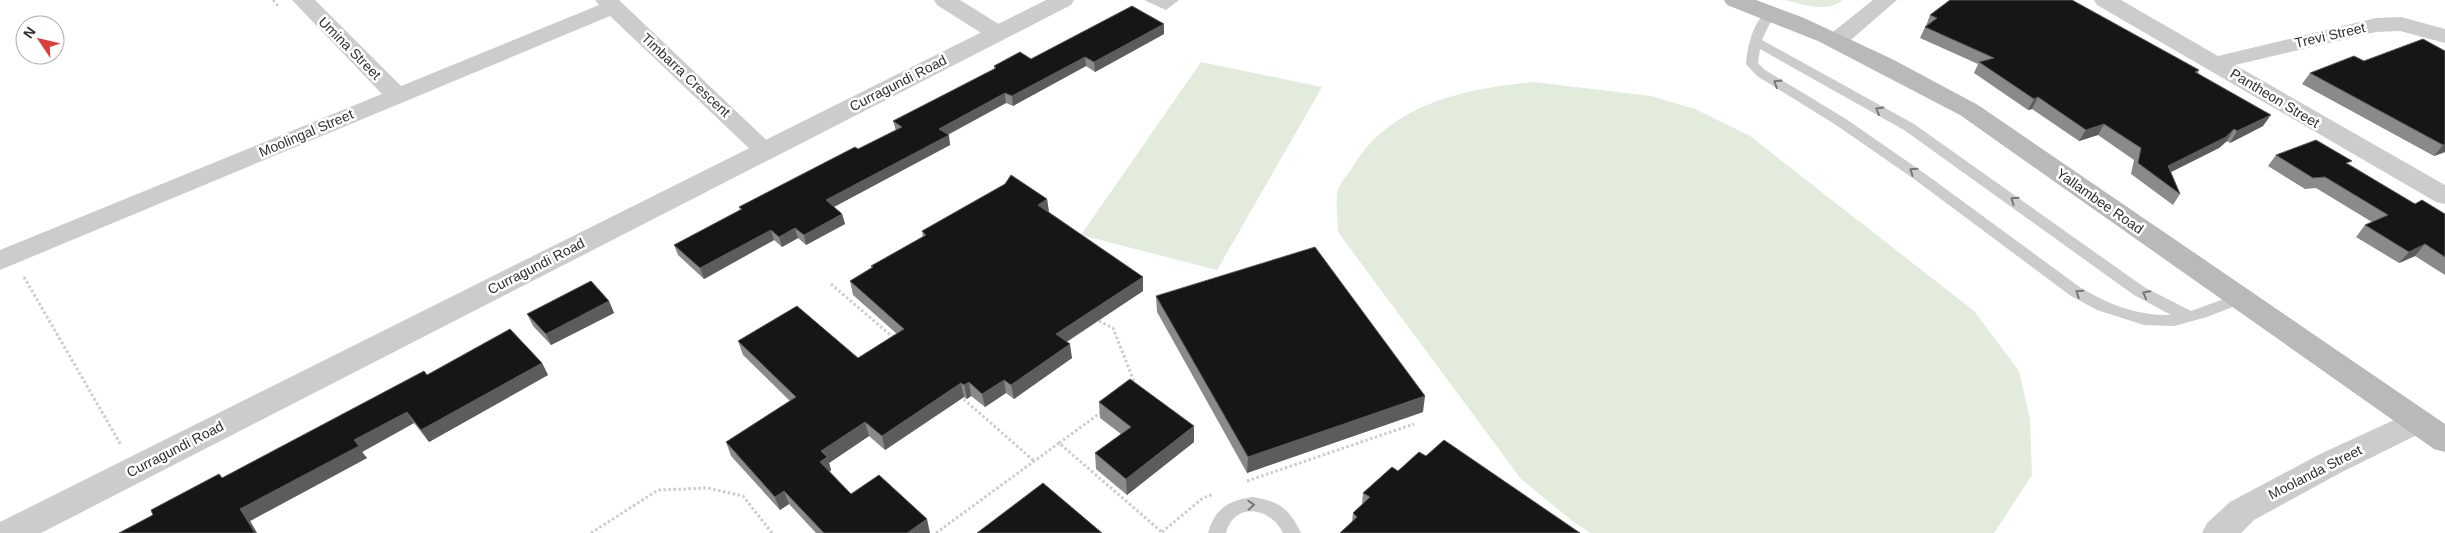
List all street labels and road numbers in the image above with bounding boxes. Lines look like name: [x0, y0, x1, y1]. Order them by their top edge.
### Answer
street label: Umina Street: [315, 13, 385, 83]
street label: Trevi Street: [2293, 19, 2367, 51]
street label: Timbarra Crescent: [638, 30, 734, 120]
street label: Curragundi Road: [847, 52, 949, 114]
street label: Pantheon Street: [2228, 65, 2323, 131]
street label: Moolingal Street: [256, 106, 356, 160]
street label: Yallambee Road: [2053, 165, 2147, 237]
street label: Curragundi Road: [485, 235, 587, 297]
street label: Curragundi Road: [124, 418, 226, 480]
street label: Moolanda Street: [2266, 442, 2364, 502]

